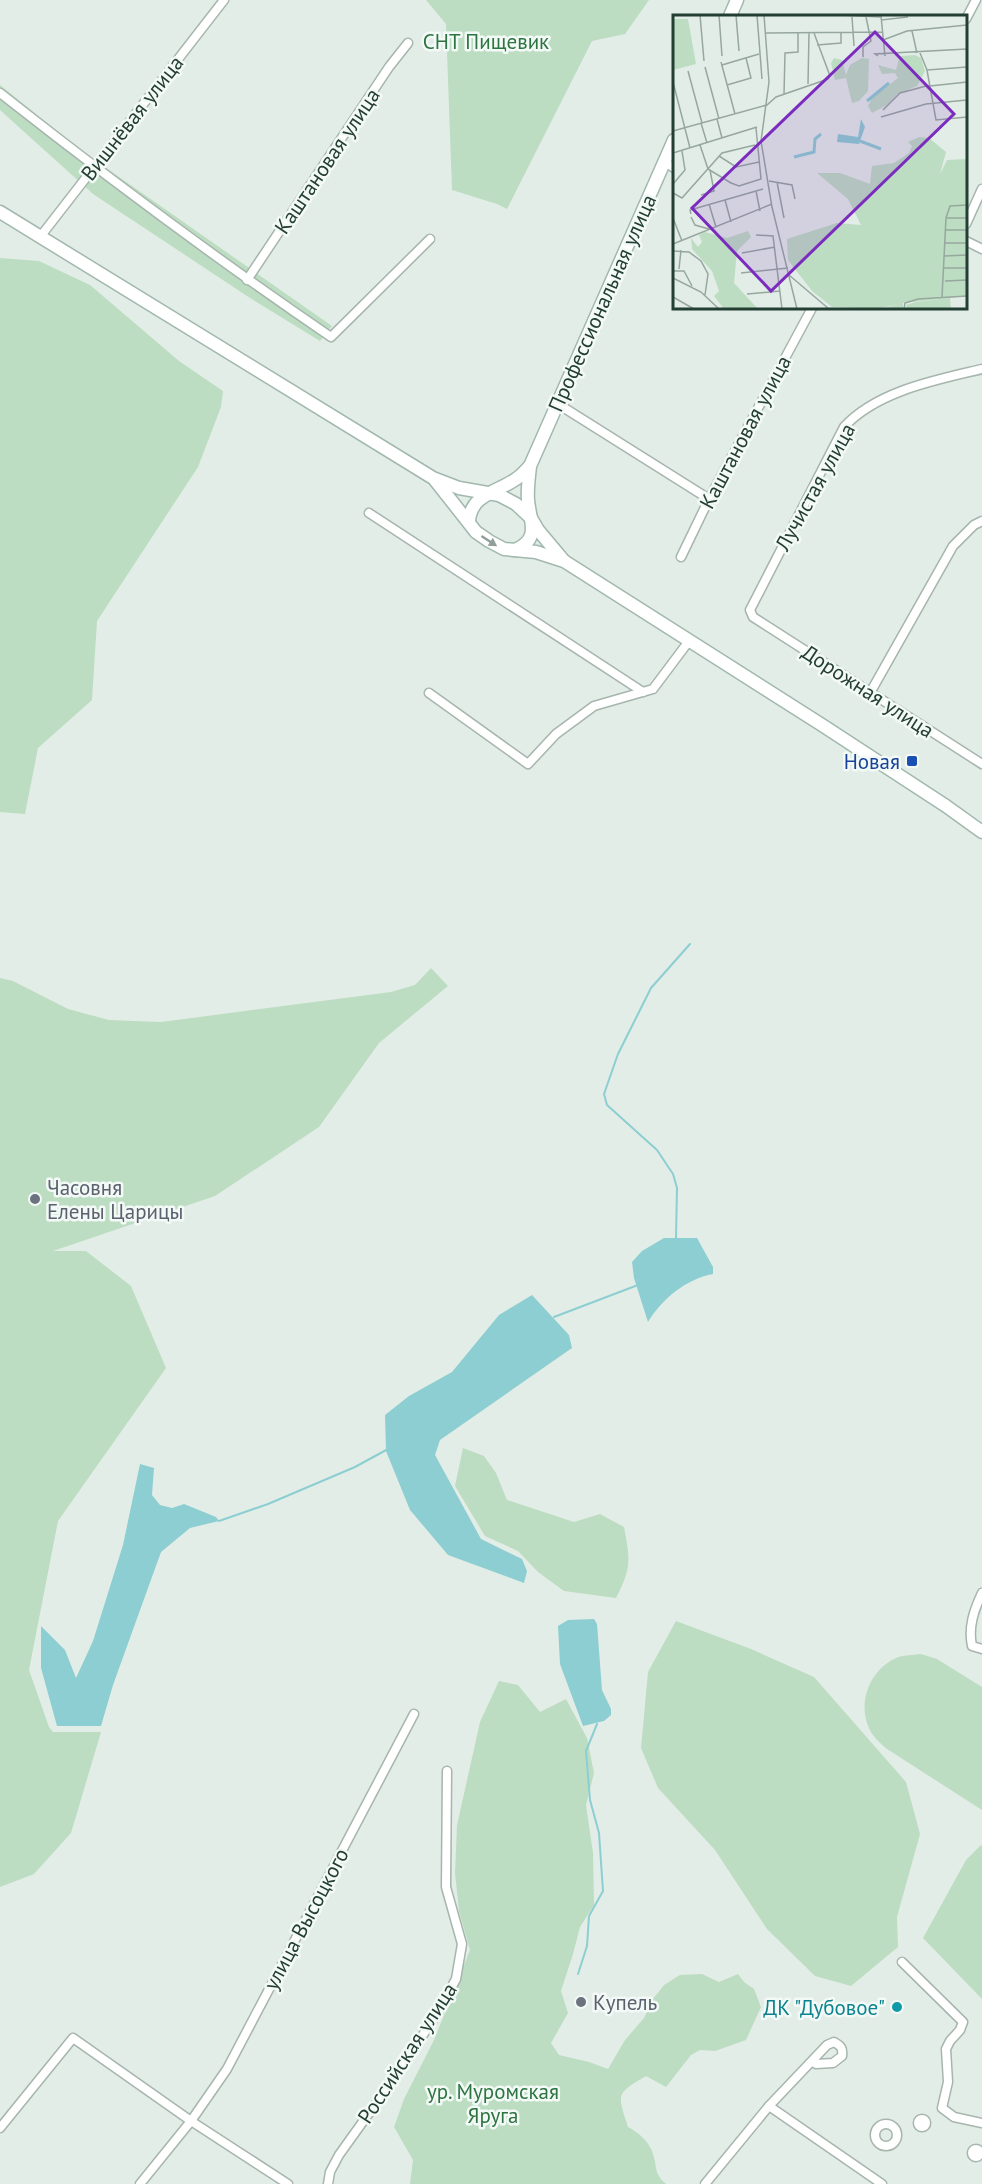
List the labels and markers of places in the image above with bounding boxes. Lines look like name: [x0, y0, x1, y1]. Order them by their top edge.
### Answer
place label: Новая: [844, 748, 900, 775]
marker: Новая: [905, 754, 919, 768]
place label: Часовня Елены Царицы: [47, 1174, 183, 1225]
marker: Часовня Елены Царицы: [28, 1192, 42, 1206]
place label: Купель: [593, 1989, 658, 2016]
place label: ДК "Дубовое": [763, 1994, 885, 2021]
marker: Купель: [574, 1995, 588, 2009]
marker: ДК "Дубовое": [890, 2000, 904, 2014]

